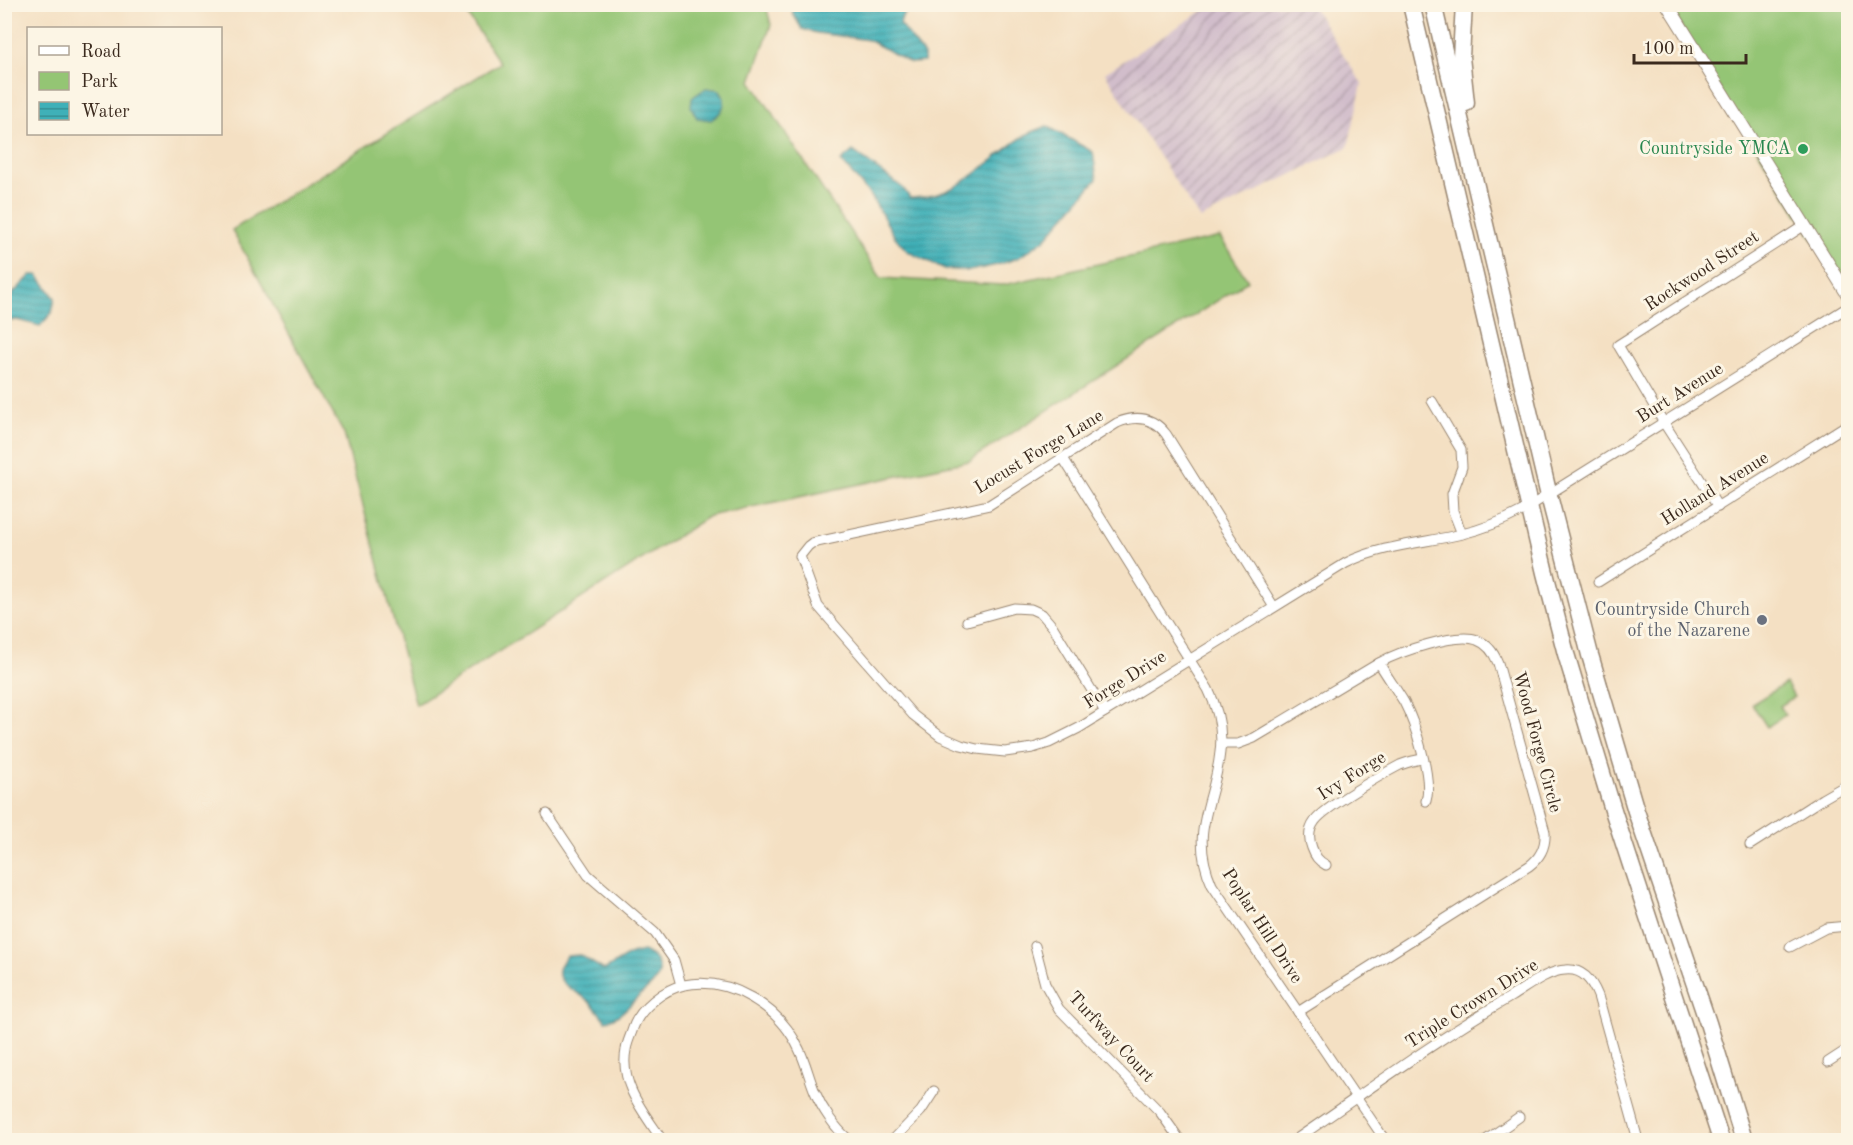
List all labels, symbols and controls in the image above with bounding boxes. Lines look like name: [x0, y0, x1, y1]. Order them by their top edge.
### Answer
legend: [27, 27, 222, 135]
scale bar: [1634, 27, 1746, 65]
text: 100 m: [1643, 40, 1694, 58]
text: Road: [81, 43, 121, 61]
text: Park: [81, 73, 118, 91]
text: Water: [81, 103, 130, 121]
place label: Countryside YMCA: [1639, 140, 1791, 158]
marker: Countryside YMCA: [1796, 142, 1810, 156]
street label: Rockwood Street: [1642, 227, 1762, 315]
street label: Burt Avenue: [1634, 359, 1726, 427]
street label: Locust Forge Lane: [971, 406, 1107, 498]
street label: Holland Avenue: [1658, 449, 1772, 529]
place label: Countryside Church of the Nazarene: [1595, 601, 1750, 640]
marker: Countryside Church of the Nazarene: [1755, 613, 1769, 627]
street label: Forge Drive: [1081, 648, 1169, 712]
street label: Wood Forge Circle: [1510, 669, 1564, 815]
street label: Ivy Forge: [1315, 748, 1389, 804]
street label: Poplar Hill Drive: [1218, 865, 1306, 987]
street label: Triple Crown Drive: [1403, 956, 1541, 1052]
street label: Turfway Court: [1065, 988, 1157, 1086]

